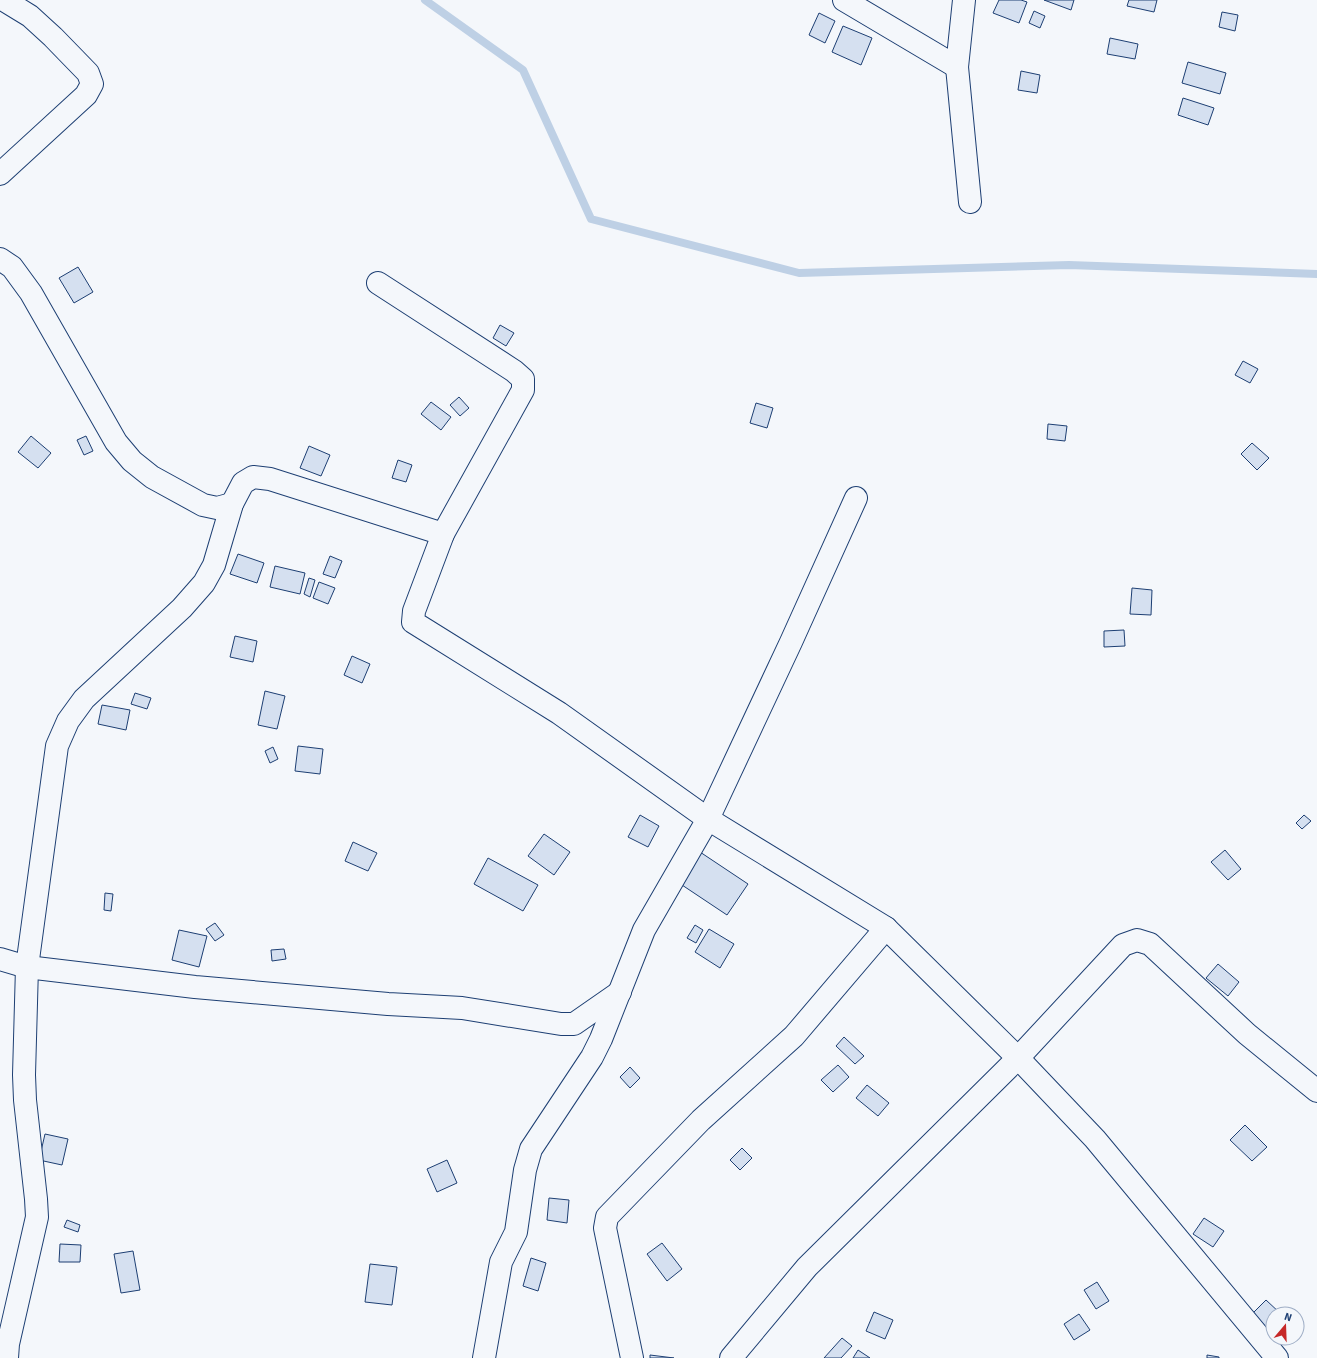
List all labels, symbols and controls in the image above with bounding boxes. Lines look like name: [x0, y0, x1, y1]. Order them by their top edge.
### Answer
north arrow: [1265, 1306, 1305, 1346]
text: N: [1282, 1309, 1294, 1325]

